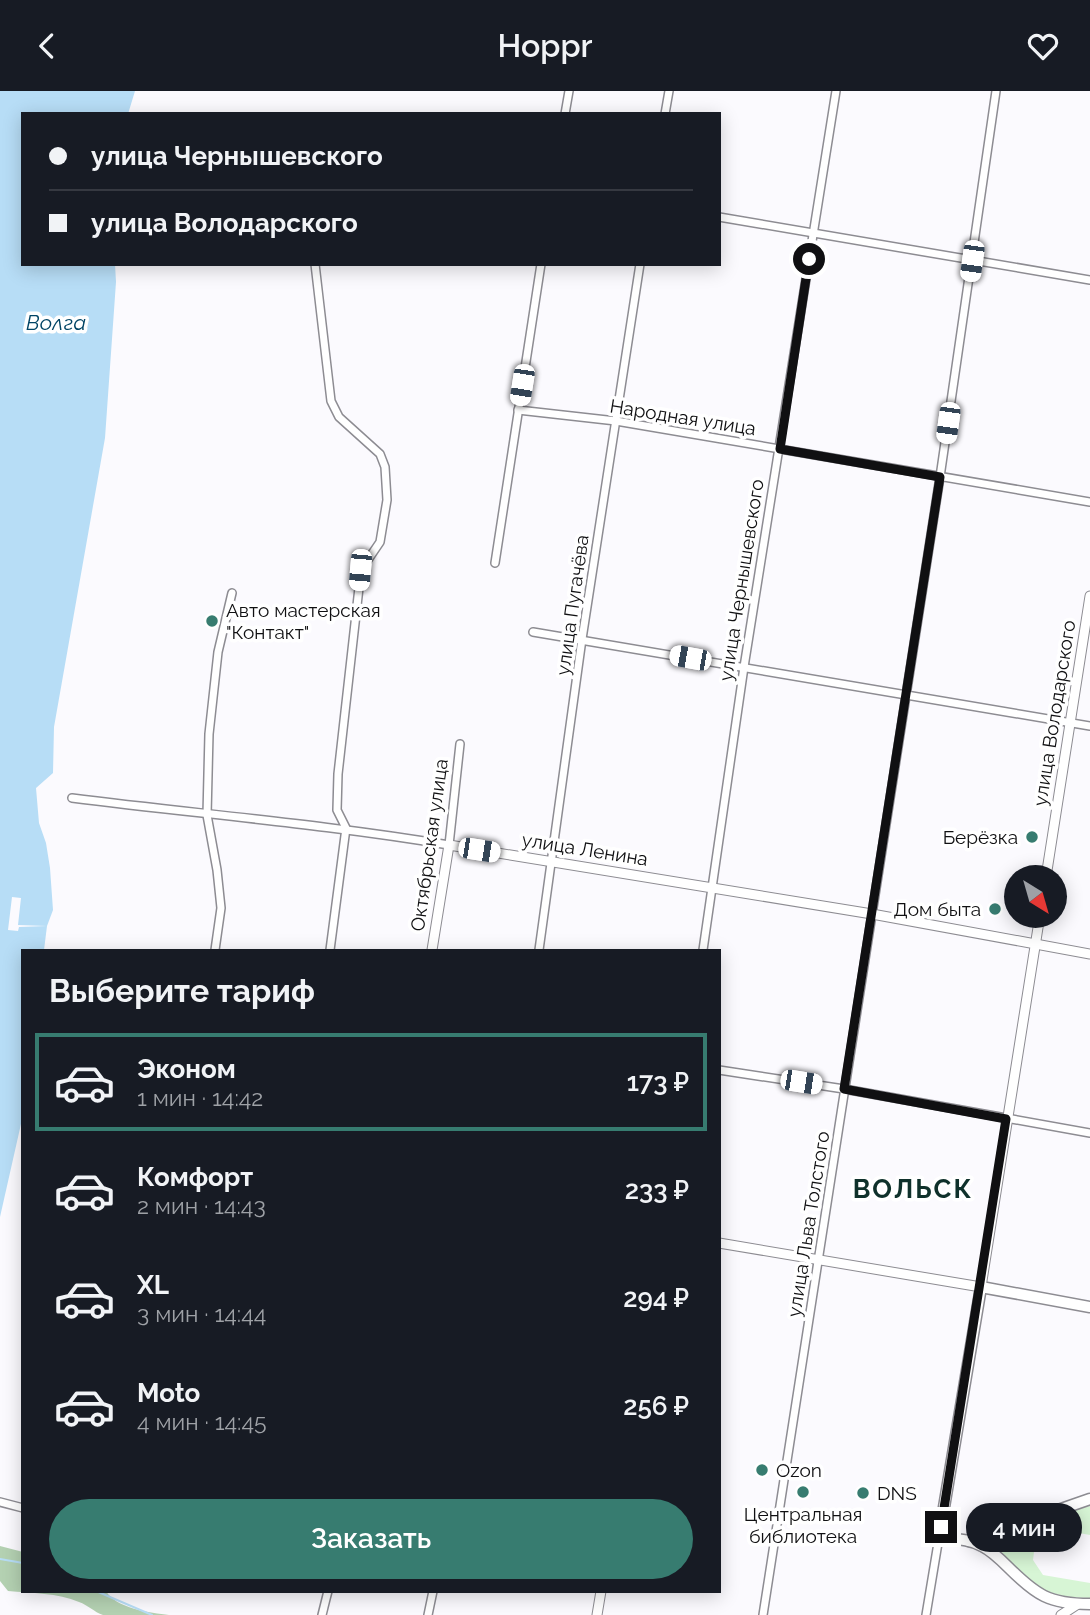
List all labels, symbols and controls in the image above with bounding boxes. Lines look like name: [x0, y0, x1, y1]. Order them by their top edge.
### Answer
icon: back: [28, 27, 66, 65]
text: Hoppr: [498, 27, 592, 64]
icon: heart: [1024, 27, 1062, 65]
text: улица Чернышевского: [91, 141, 383, 171]
text: улица Володарского: [91, 208, 358, 238]
car: [959, 239, 986, 283]
route start: [793, 243, 825, 275]
water label: Волга: [26, 310, 86, 335]
car: [509, 363, 536, 407]
street label: Народная улица: [608, 395, 758, 439]
car: [935, 401, 962, 445]
street label: улица Чернышевского: [714, 477, 768, 683]
street label: улица Пугачёва: [551, 533, 593, 677]
car: [348, 548, 373, 592]
place label: Авто мастерская "Контакт": [226, 599, 381, 643]
marker: Авто мастерская "Контакт": [204, 613, 220, 629]
street label: улица Володарского: [1028, 618, 1080, 808]
car: [668, 644, 713, 672]
street label: Октябрьская улица: [406, 757, 452, 933]
place label: Берёзка: [943, 826, 1018, 848]
street label: улица Ленина: [520, 828, 650, 870]
marker: Берёзка: [1024, 829, 1040, 845]
car: [457, 836, 502, 864]
north arrow: [1004, 865, 1068, 927]
map controls: [1004, 865, 1067, 928]
place label: Дом быта: [894, 898, 981, 920]
marker: Дом быта: [987, 901, 1003, 917]
text: Выберите тариф: [49, 972, 315, 1009]
icon: car: [53, 1051, 116, 1114]
text: Эконом: [137, 1054, 236, 1084]
text: 173 ₽: [627, 1067, 689, 1097]
car: [779, 1068, 824, 1096]
text: 1 мин · 14:42: [137, 1084, 263, 1111]
street label: улица Льва Толстого: [782, 1129, 834, 1319]
icon: car: [53, 1159, 116, 1222]
text: Комфорт: [137, 1162, 253, 1192]
district label: ВОЛЬСК: [853, 1174, 973, 1204]
text: 233 ₽: [625, 1175, 689, 1205]
text: 2 мин · 14:43: [137, 1192, 266, 1219]
icon: car: [53, 1267, 116, 1330]
text: XL: [137, 1270, 169, 1300]
text: 294 ₽: [623, 1283, 689, 1313]
text: 3 мин · 14:44: [137, 1300, 266, 1327]
icon: car: [53, 1375, 116, 1438]
text: Moto: [137, 1378, 200, 1408]
text: 256 ₽: [623, 1391, 689, 1421]
text: 4 мин · 14:45: [137, 1408, 267, 1435]
place label: Ozon: [776, 1459, 822, 1481]
marker: Ozon: [754, 1462, 770, 1478]
place label: DNS: [877, 1482, 917, 1504]
marker: Центральная библиотека: [795, 1484, 811, 1500]
marker: DNS: [855, 1485, 871, 1501]
button: Заказать: [49, 1499, 693, 1579]
place label: Центральная библиотека: [744, 1503, 862, 1547]
callout: 4 мин: [965, 1503, 1081, 1551]
route end: [925, 1511, 957, 1543]
text: 4 мин: [993, 1514, 1055, 1541]

